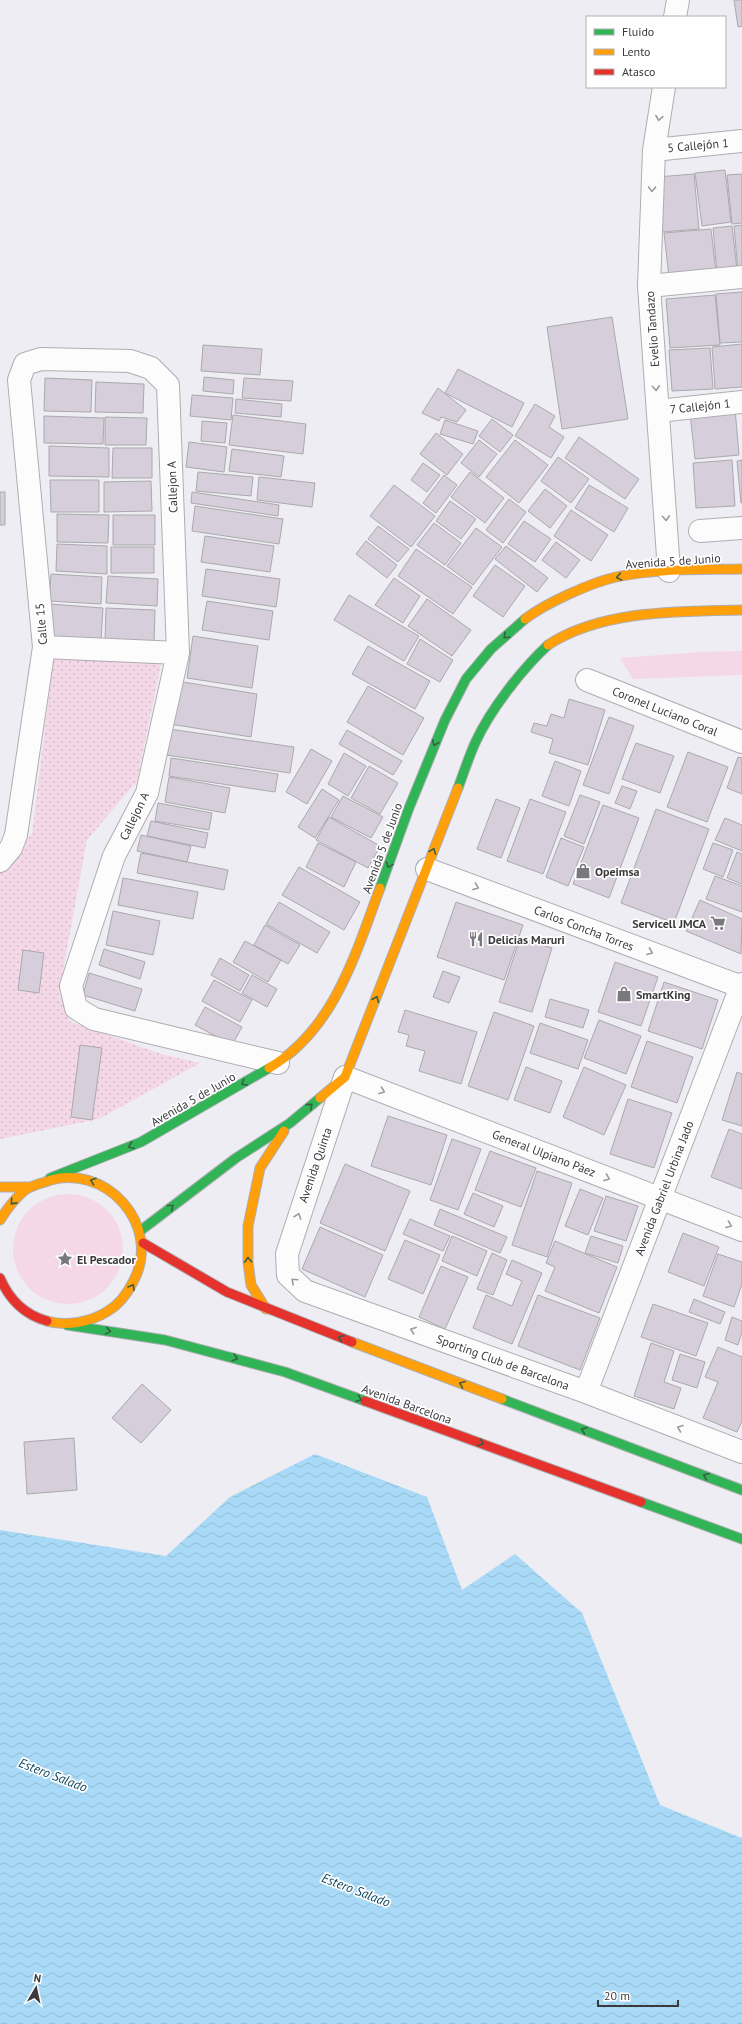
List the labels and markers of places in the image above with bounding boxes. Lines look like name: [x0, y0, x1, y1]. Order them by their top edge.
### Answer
shop icon: Opeimsa: [574, 862, 592, 880]
place label: Opeimsa: [595, 864, 640, 879]
supermarket icon: Servicell JMCA: [709, 914, 727, 932]
place label: Servicell JMCA: [632, 916, 707, 931]
restaurant icon: Delicias Maruri: [467, 930, 485, 948]
place label: Delicias Maruri: [488, 932, 565, 947]
shop icon: SmartKing: [615, 985, 633, 1003]
place label: SmartKing: [636, 987, 690, 1002]
place icon: El Pescador: [56, 1250, 74, 1268]
place label: El Pescador: [77, 1252, 136, 1267]

